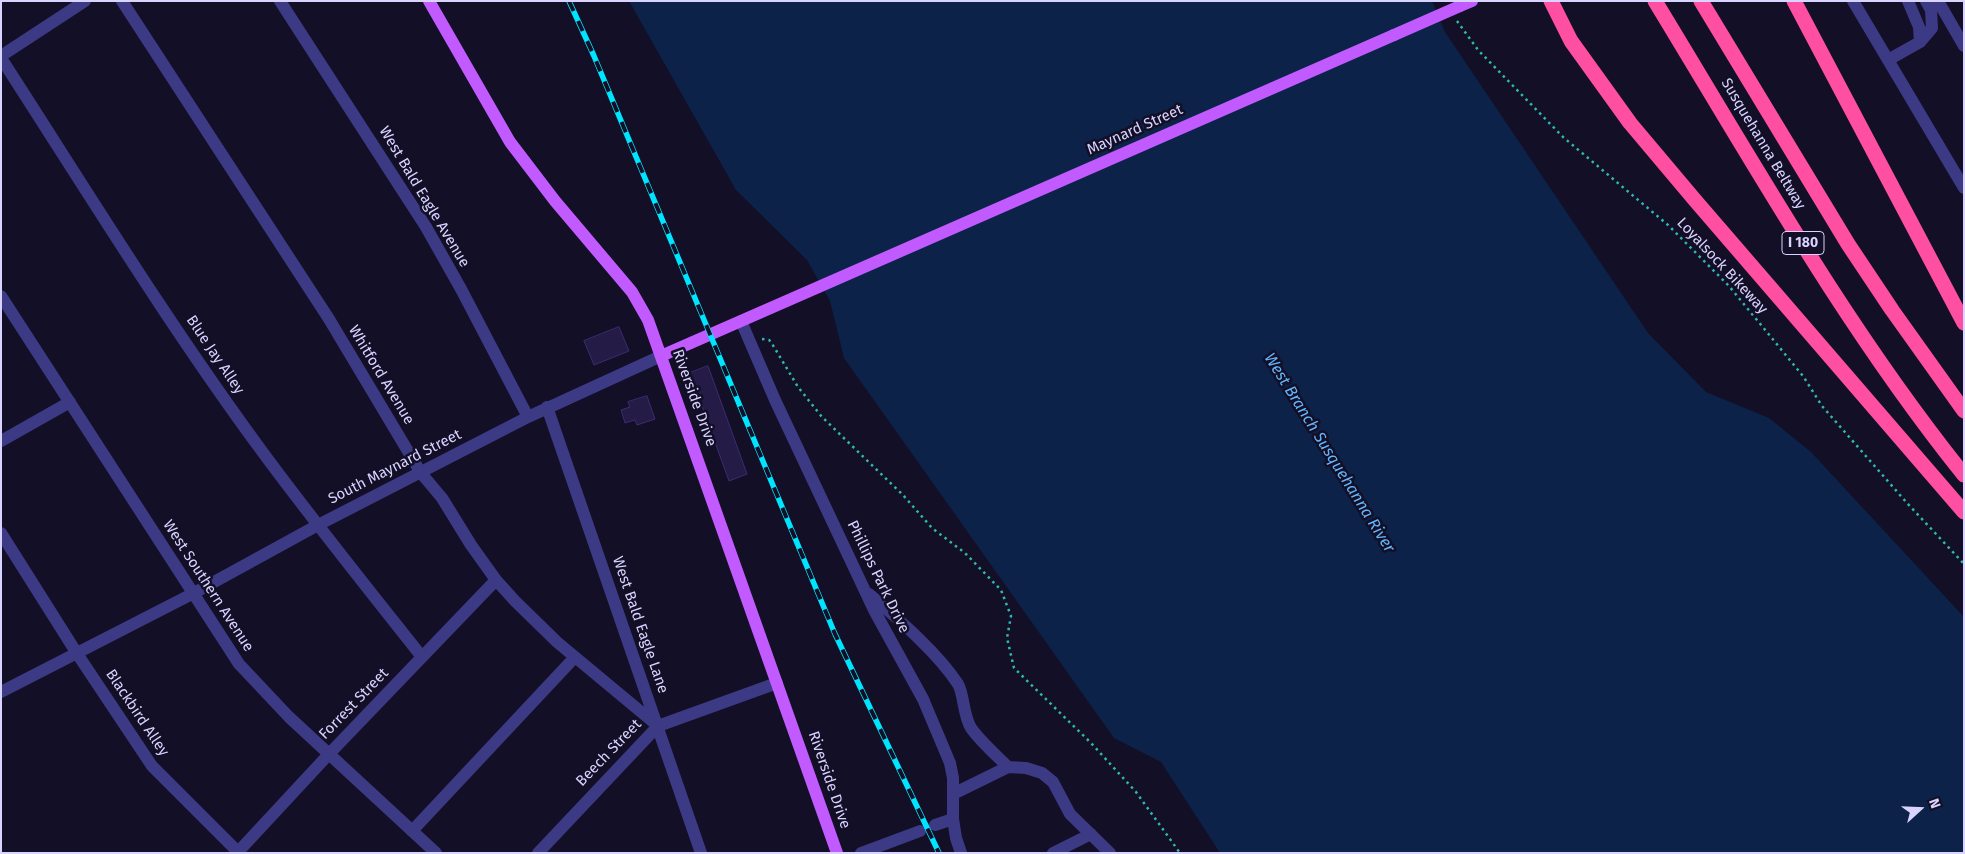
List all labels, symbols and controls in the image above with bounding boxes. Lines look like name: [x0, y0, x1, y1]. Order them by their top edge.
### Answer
street label: Susquehanna Beltway: [1717, 75, 1809, 213]
street label: Maynard Street: [1084, 101, 1186, 159]
street label: West Bald Eagle Avenue: [375, 123, 473, 271]
street label: Loyalsock Bikeway: [1673, 214, 1771, 318]
road number: I 180: [1782, 232, 1824, 254]
street label: Blue Jay Alley: [182, 312, 248, 398]
street label: Whitford Avenue: [344, 322, 418, 428]
street label: Riverside Drive: [668, 347, 720, 449]
water label: West Branch Susquehanna River: [1260, 350, 1398, 556]
street label: South Maynard Street: [326, 426, 464, 508]
street label: West Southern Avenue: [159, 517, 257, 655]
street label: Phillips Park Drive: [843, 518, 913, 636]
street label: West Bald Eagle Lane: [608, 554, 672, 696]
street label: Forrest Street: [316, 665, 392, 743]
street label: Blackbird Alley: [101, 666, 173, 760]
street label: Beech Street: [573, 716, 645, 790]
street label: Riverside Drive: [804, 729, 854, 831]
north arrow: [1895, 784, 1945, 834]
text: N: [1925, 796, 1944, 811]

